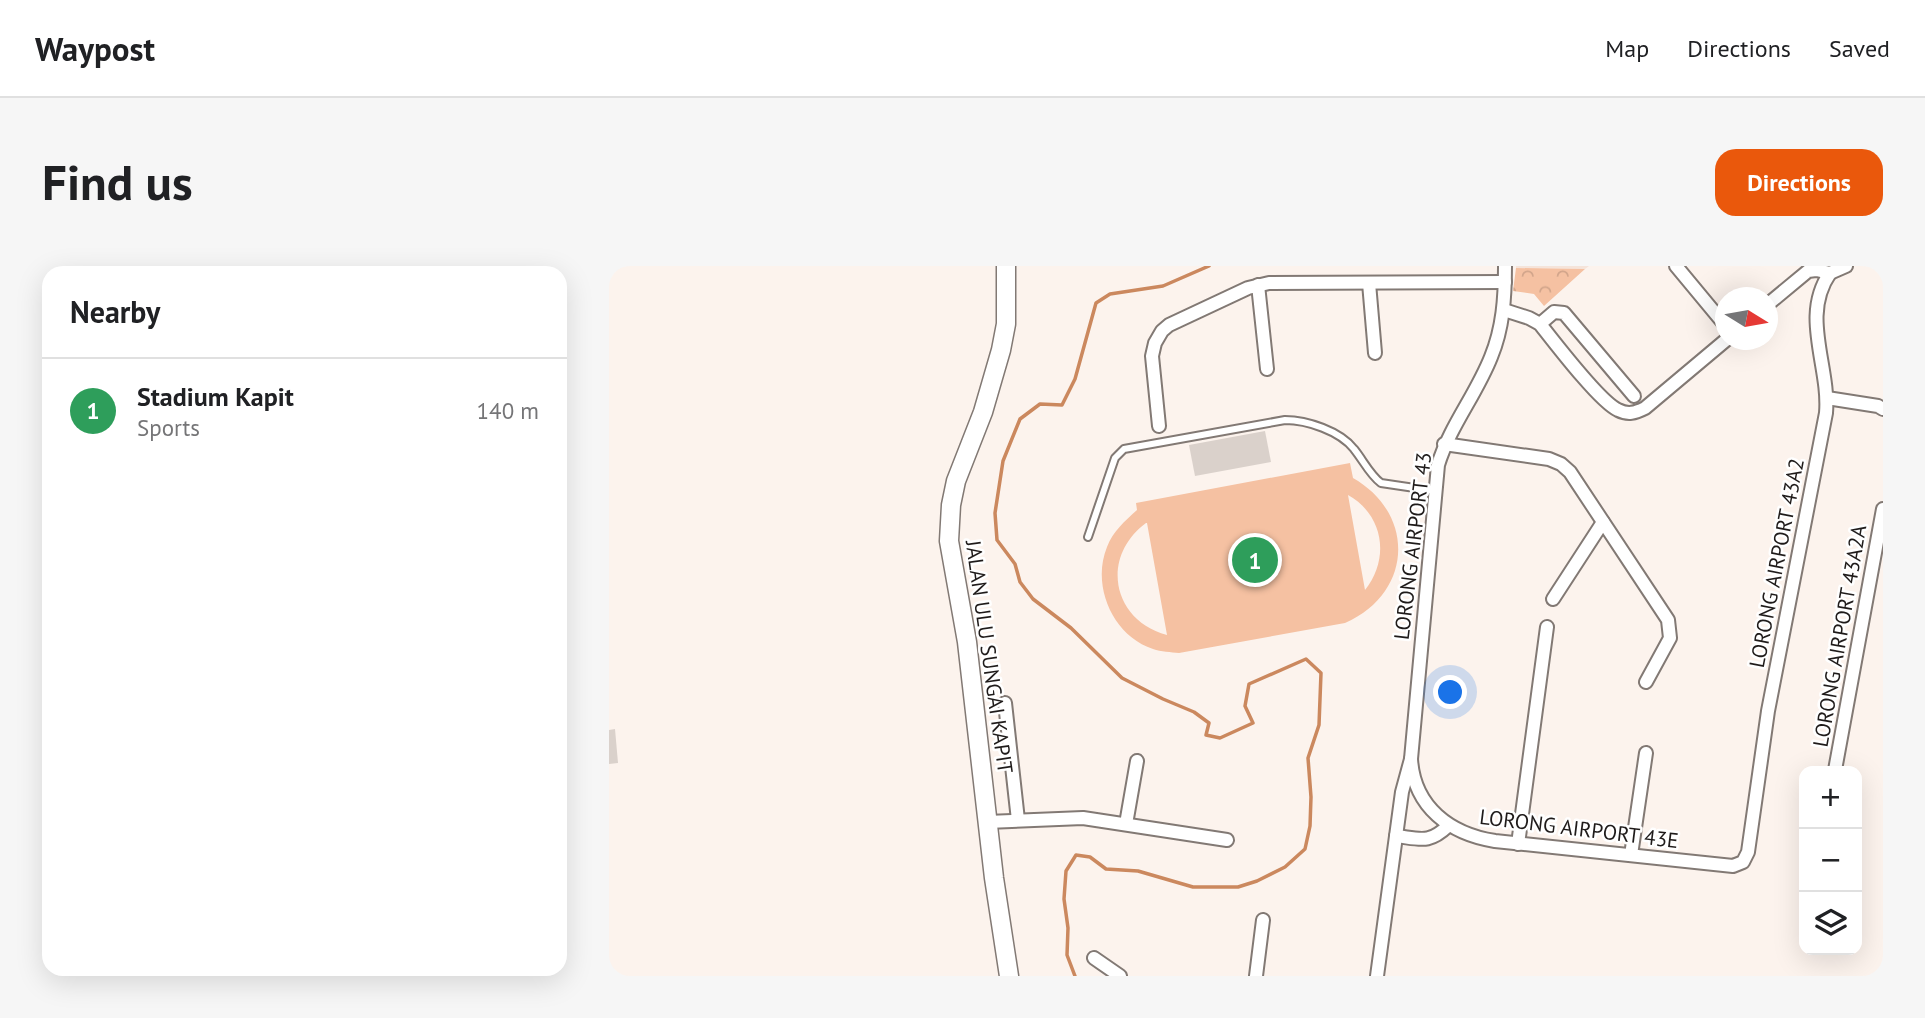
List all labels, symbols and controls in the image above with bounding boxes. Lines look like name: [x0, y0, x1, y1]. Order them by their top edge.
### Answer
text: Waypost: [35, 27, 155, 70]
text: Map: [1605, 33, 1649, 64]
text: Directions: [1687, 33, 1791, 64]
text: Saved: [1829, 33, 1890, 64]
button: Directions: [1715, 149, 1883, 216]
text: Find us: [42, 150, 193, 214]
north arrow: [1715, 287, 1778, 350]
text: Nearby: [70, 292, 160, 331]
text: Stadium Kapit: [137, 380, 294, 413]
text: 1: [86, 396, 100, 425]
text: 140 m: [477, 396, 539, 425]
text: Sports: [137, 413, 200, 442]
street label: LORONG AIRPORT 43: [1388, 451, 1437, 641]
street label: LORONG AIRPORT 43A2: [1743, 456, 1810, 670]
street label: LORONG AIRPORT 43A2A: [1807, 522, 1872, 749]
pin: 1: [1232, 534, 1278, 586]
street label: JALAN ULU SUNGAI KAPIT: [960, 538, 1019, 776]
your location: [1433, 675, 1467, 709]
map controls: [1799, 766, 1862, 955]
button: +: [1799, 766, 1862, 829]
street label: LORONG AIRPORT 43E: [1478, 803, 1680, 854]
button: −: [1799, 829, 1862, 892]
button: layers: [1799, 892, 1862, 955]

